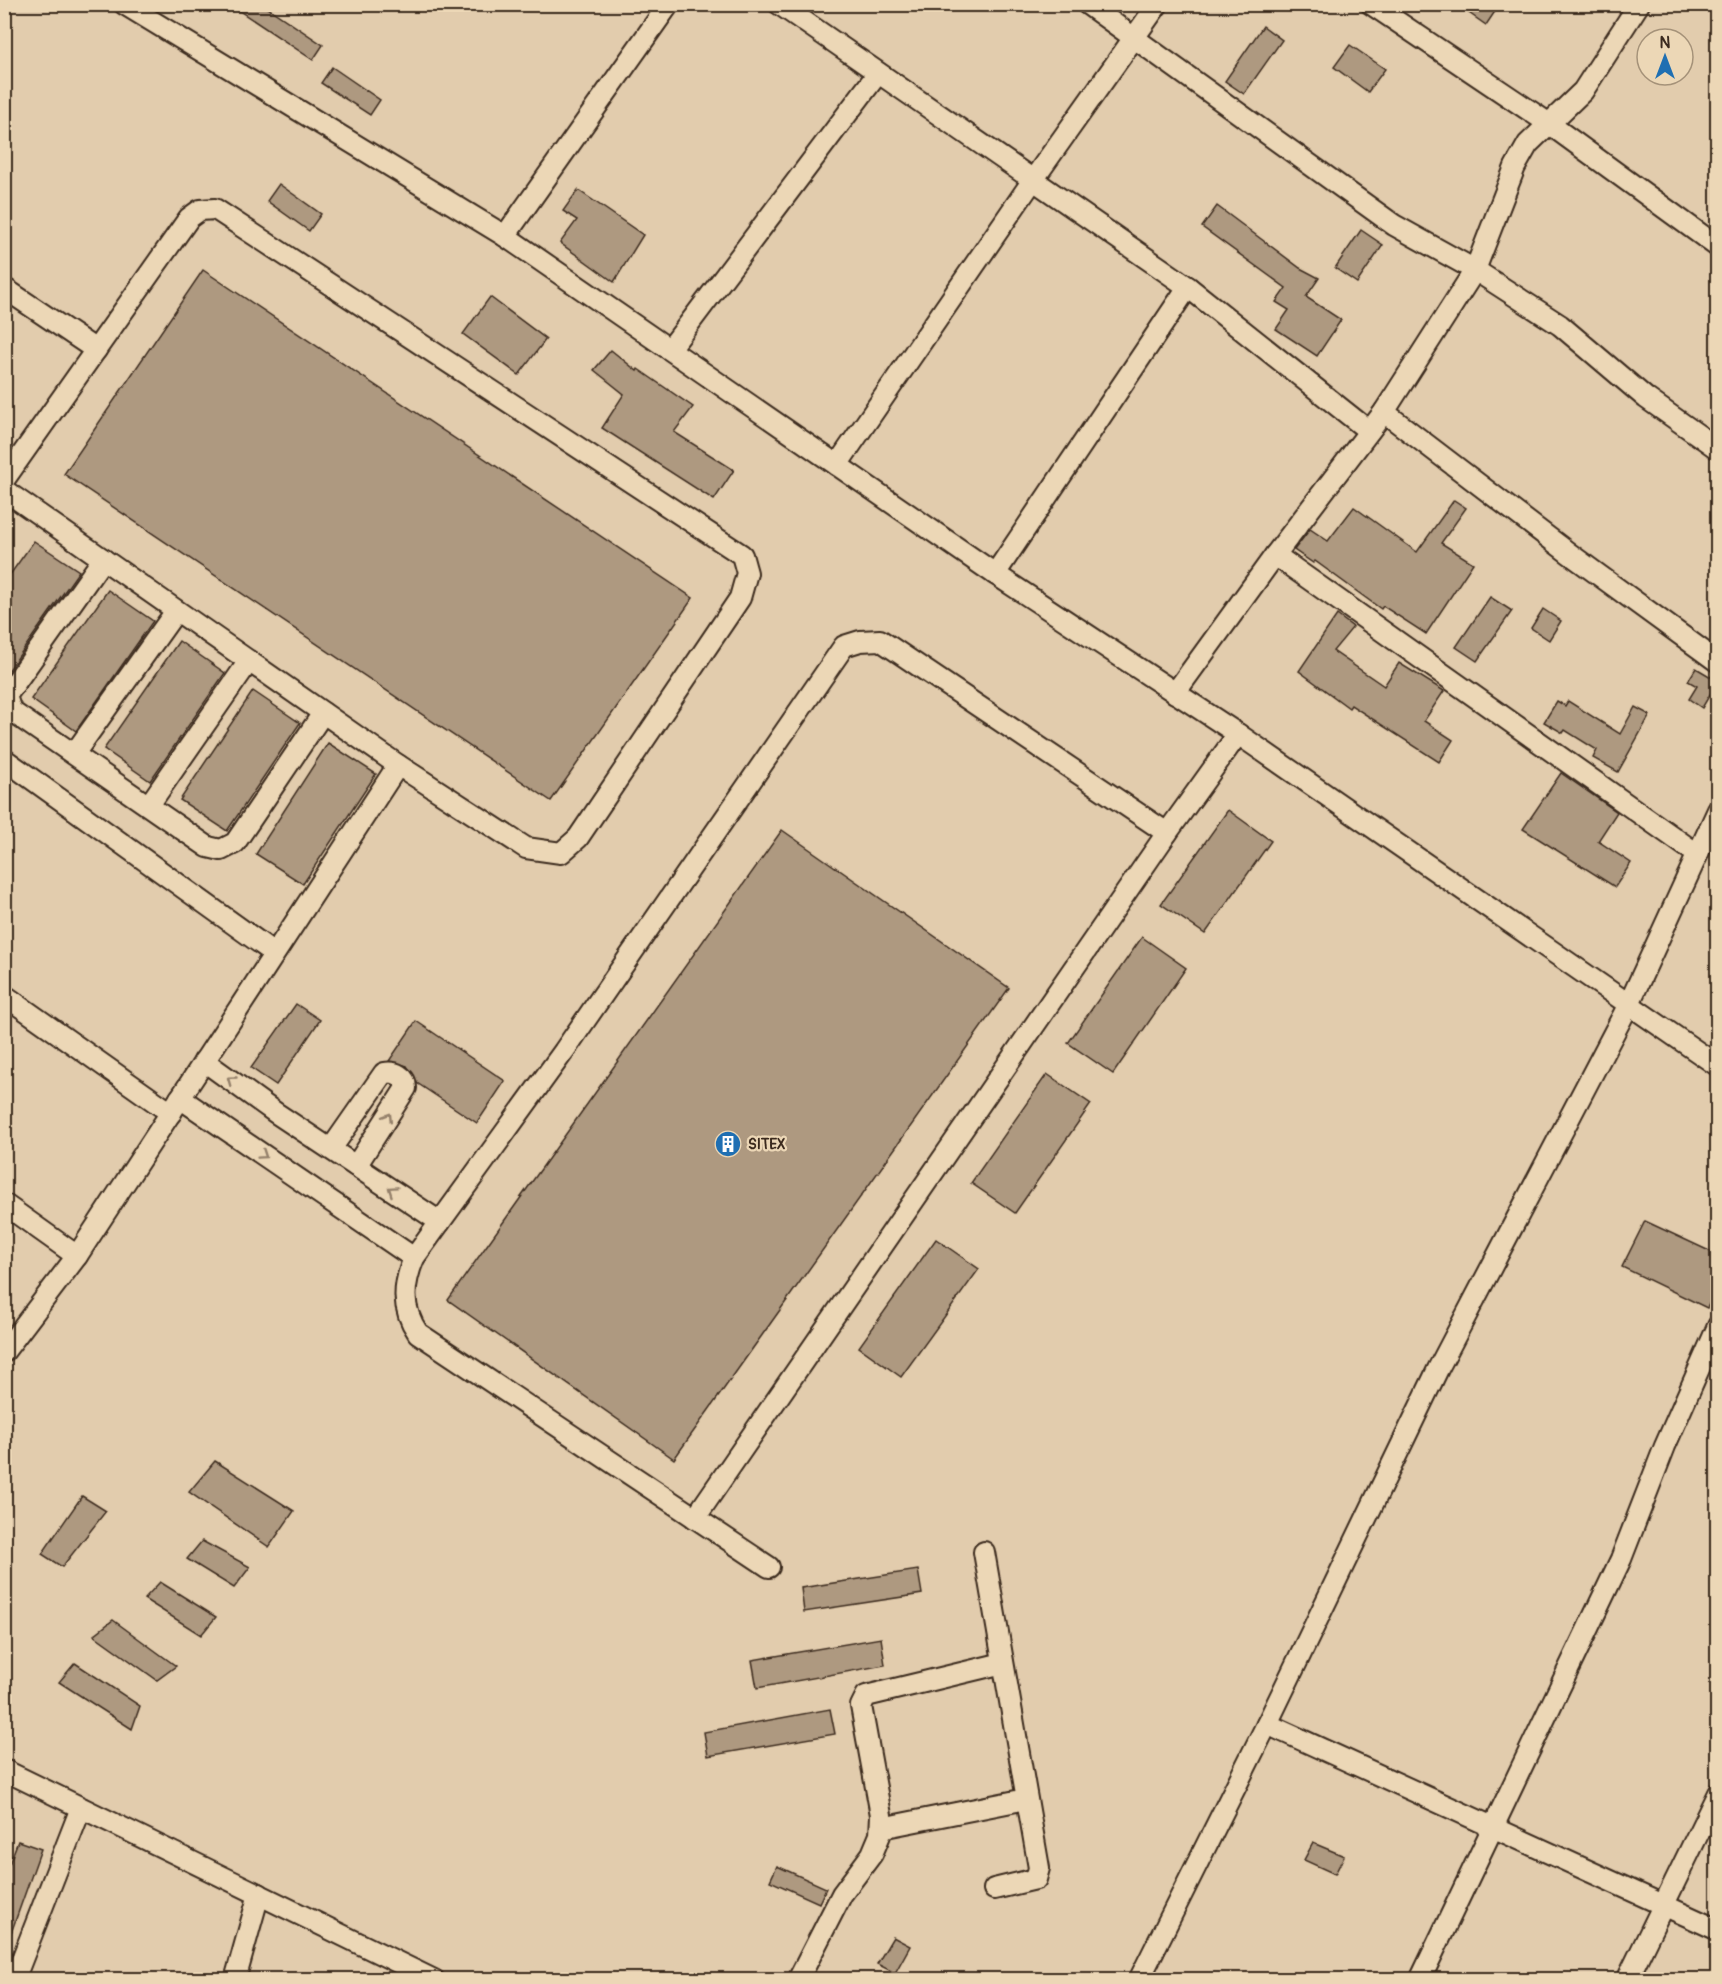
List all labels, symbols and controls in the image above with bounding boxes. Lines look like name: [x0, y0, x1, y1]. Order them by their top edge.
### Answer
north arrow: [1635, 27, 1695, 87]
text: N: [1660, 33, 1671, 53]
one-way arrow: [226, 1076, 237, 1087]
one-way arrow: [380, 1112, 391, 1123]
building icon: SITEX: [713, 1129, 743, 1159]
place label: SITEX: [748, 1135, 786, 1154]
one-way arrow: [257, 1148, 268, 1159]
one-way arrow: [387, 1186, 398, 1197]

